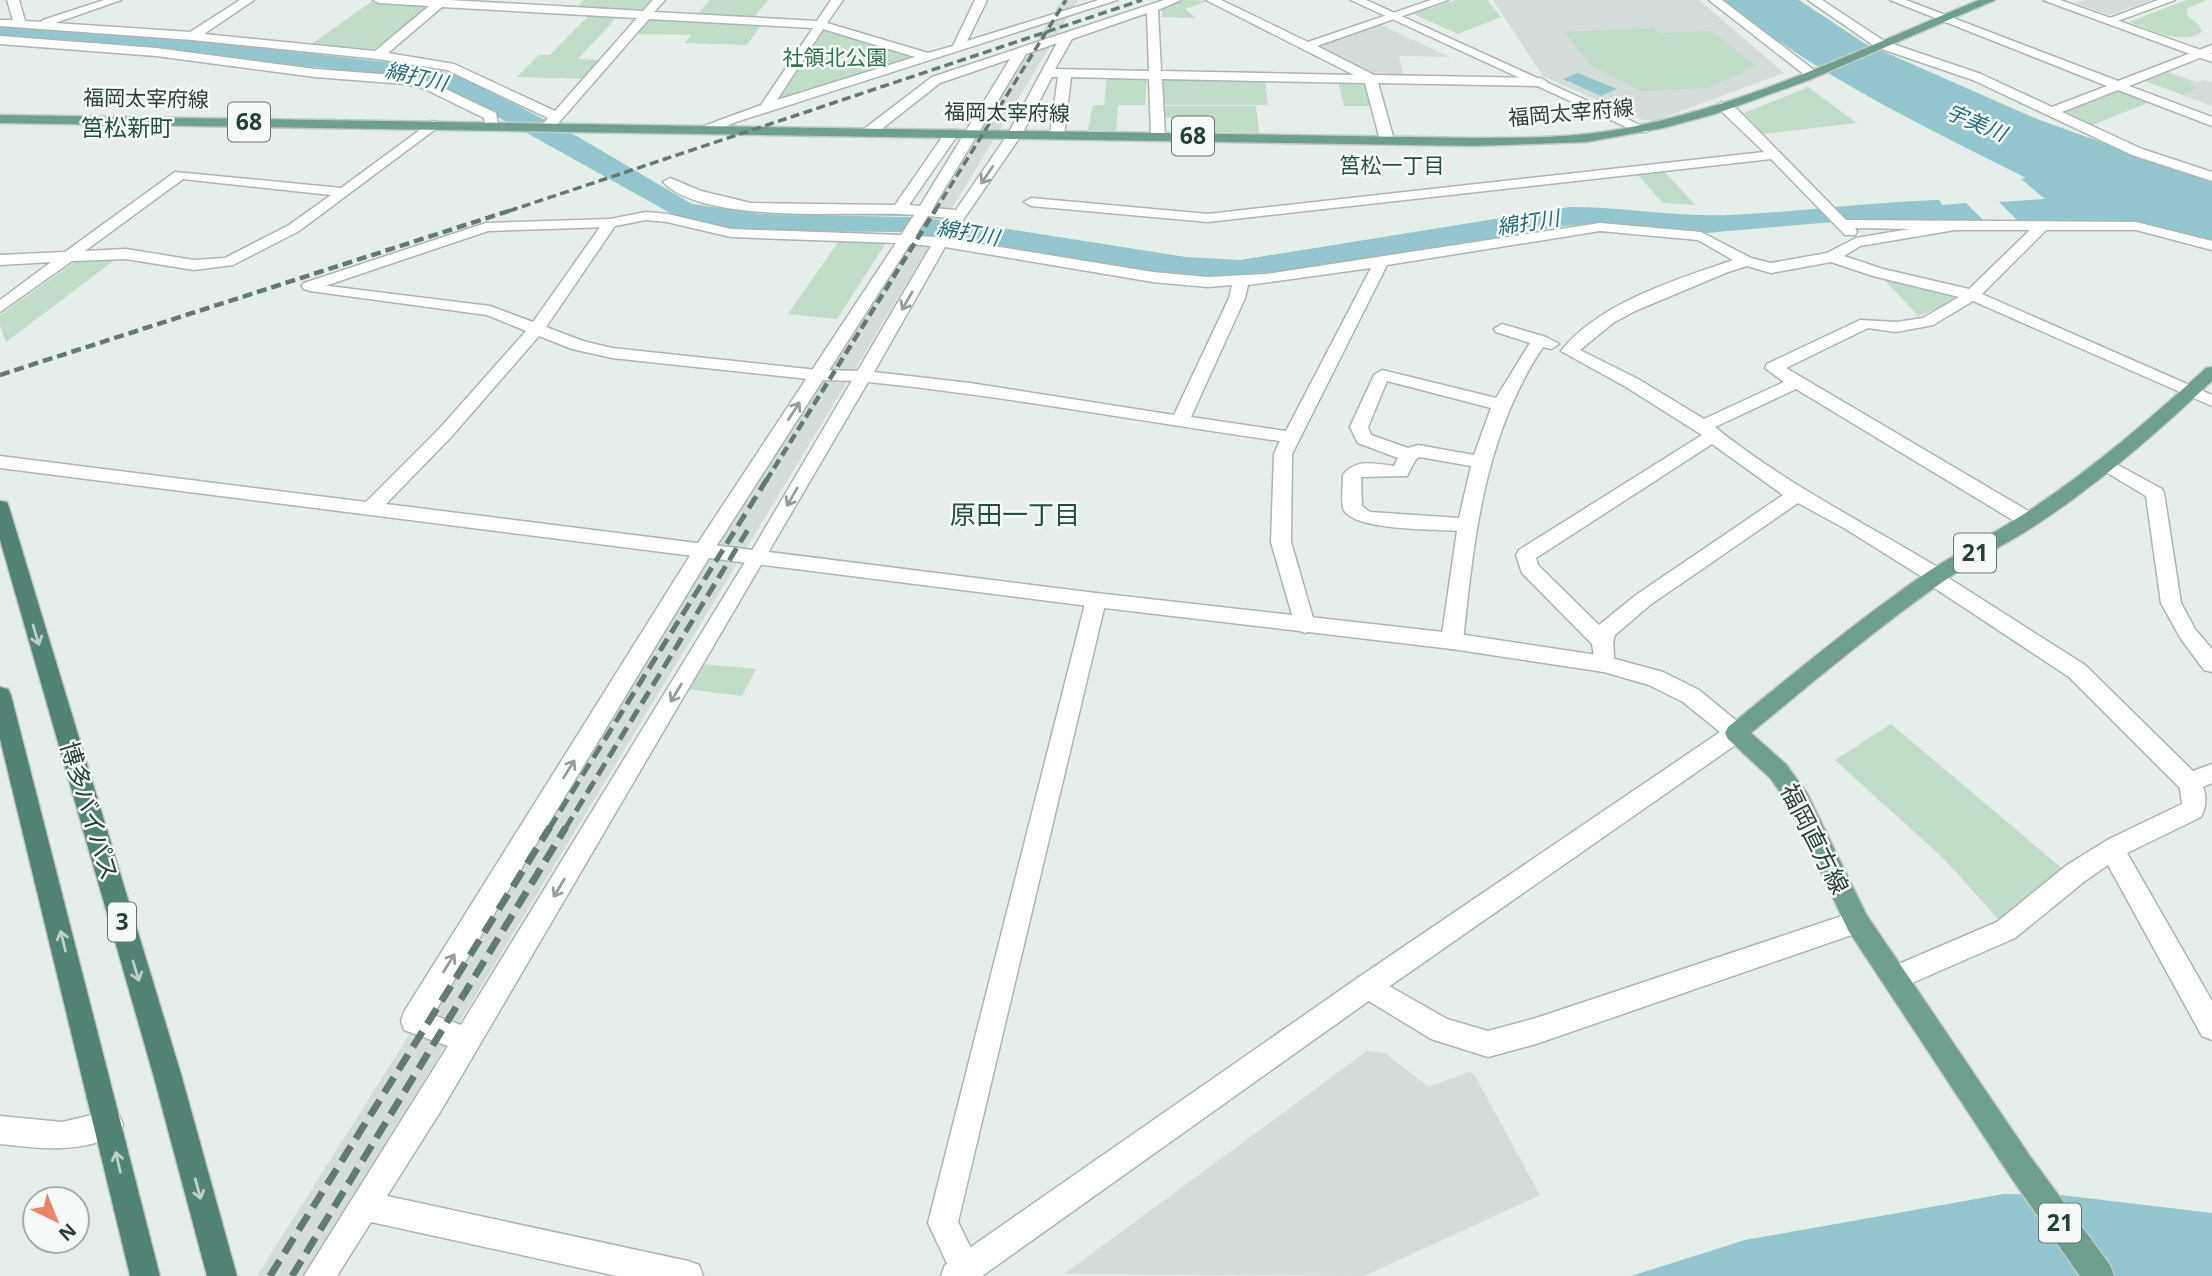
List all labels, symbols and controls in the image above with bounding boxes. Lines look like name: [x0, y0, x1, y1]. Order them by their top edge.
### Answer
park label: 社領北公園: [783, 43, 888, 71]
water label: 綿打川: [382, 55, 452, 97]
street label: 福岡太宰府線: [83, 83, 209, 113]
street label: 福岡太宰府線: [1507, 93, 1635, 131]
street label: 福岡太宰府線: [944, 97, 1070, 127]
water label: 宇美川: [1942, 97, 2013, 148]
road number: 68: [228, 102, 270, 141]
district label: 筥松新町: [81, 111, 173, 143]
road number: 68: [1172, 116, 1214, 155]
district label: 筥松一丁目: [1340, 151, 1445, 179]
one-way arrow: [980, 164, 994, 184]
water label: 綿打川: [1495, 203, 1563, 241]
water label: 綿打川: [935, 213, 1004, 252]
one-way arrow: [900, 290, 914, 310]
one-way arrow: [787, 401, 801, 421]
one-way arrow: [785, 487, 799, 507]
district label: 原田一丁目: [950, 496, 1080, 532]
road number: 21: [1954, 534, 1996, 572]
one-way arrow: [31, 624, 44, 646]
one-way arrow: [669, 682, 683, 702]
street label: 博多バイパス: [54, 737, 127, 884]
one-way arrow: [562, 760, 576, 780]
street label: 福岡直方線: [1773, 777, 1857, 899]
one-way arrow: [551, 877, 565, 897]
road number: 3: [108, 903, 136, 942]
one-way arrow: [56, 930, 69, 953]
one-way arrow: [443, 954, 457, 974]
one-way arrow: [131, 959, 144, 981]
one-way arrow: [111, 1151, 124, 1174]
one-way arrow: [193, 1178, 206, 1200]
north arrow: [21, 1185, 91, 1255]
road number: 21: [2039, 1204, 2081, 1242]
text: N: [53, 1218, 82, 1247]

